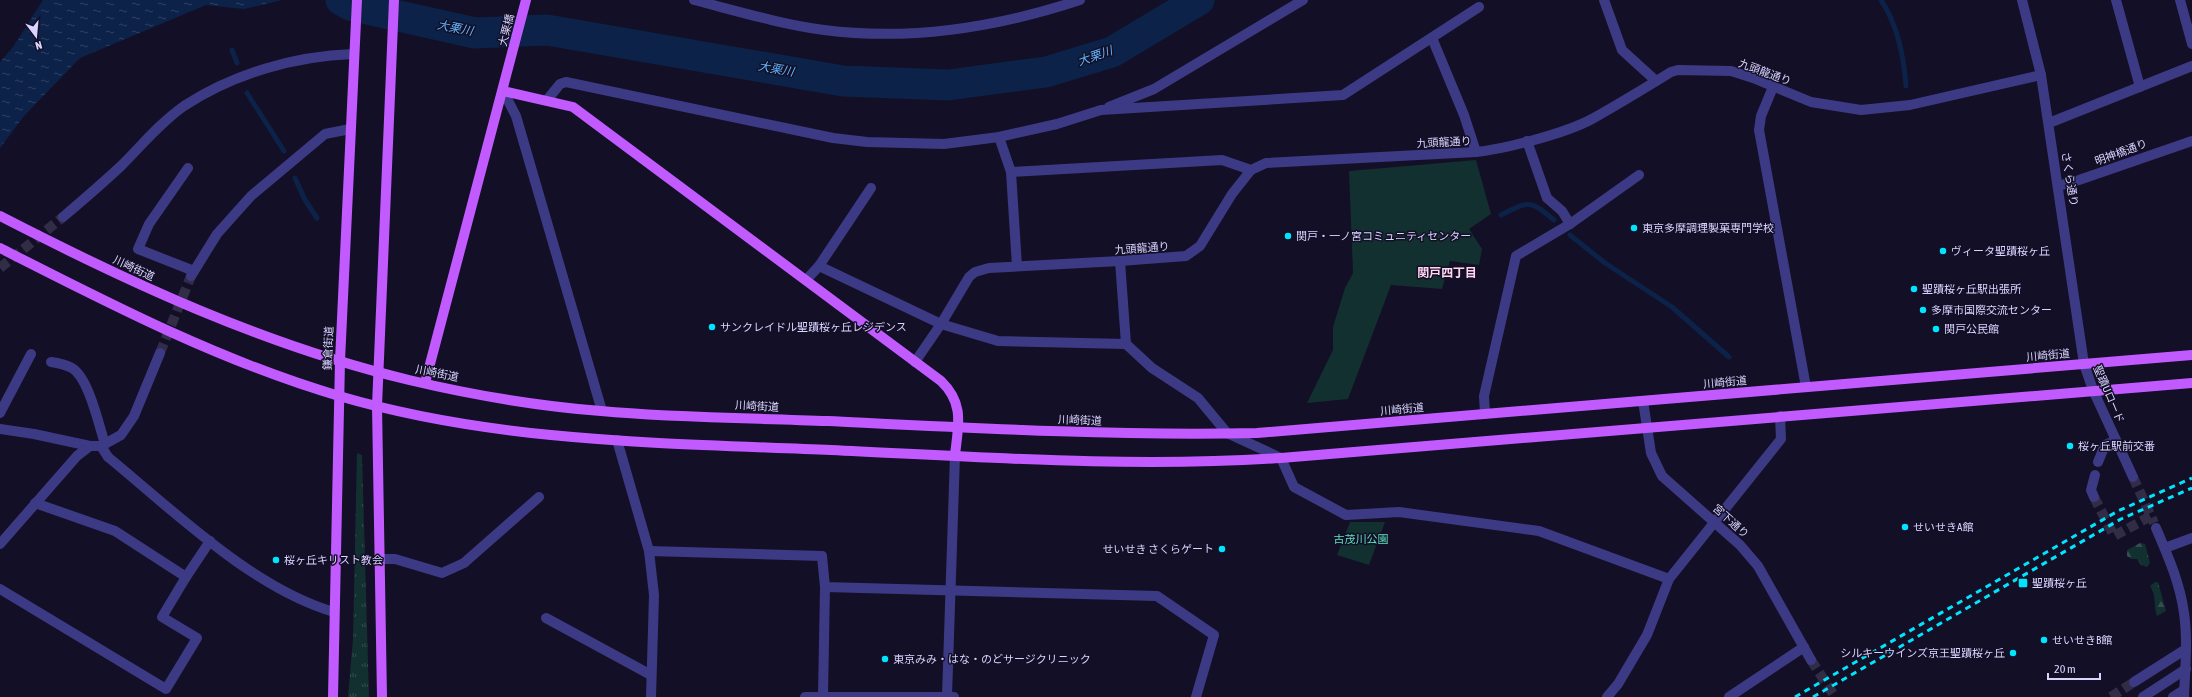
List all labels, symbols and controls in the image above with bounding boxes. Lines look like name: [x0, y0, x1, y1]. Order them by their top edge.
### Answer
street label: 大栗橋: [496, 13, 516, 47]
north arrow: [16, 16, 56, 56]
water label: 大栗川: [436, 18, 476, 39]
text: N: [34, 39, 44, 52]
water label: 大栗川: [1076, 43, 1116, 68]
street label: 九頭龍通り: [1737, 57, 1793, 87]
water label: 大栗川: [757, 59, 797, 79]
street label: 九頭龍通り: [1416, 135, 1472, 149]
street label: 明神橋通り: [2093, 137, 2149, 167]
street label: さくら通り: [2060, 151, 2080, 207]
place label: 東京多摩調理製菓専門学校: [1642, 222, 1774, 234]
marker: 東京多摩調理製菓専門学校: [1629, 223, 1639, 233]
place label: 関戸・一ノ宮コミュニティセンター: [1296, 230, 1471, 242]
marker: 関戸・一ノ宮コミュニティセンター: [1283, 231, 1293, 241]
street label: 九頭龍通り: [1114, 240, 1170, 256]
place label: ヴィータ聖蹟桜ヶ丘: [1951, 245, 2050, 257]
marker: ヴィータ聖蹟桜ヶ丘: [1938, 246, 1948, 256]
street label: 川崎街道: [112, 253, 156, 283]
district label: 関戸四丁目: [1417, 266, 1477, 280]
place label: 聖蹟桜ヶ丘駅出張所: [1922, 283, 2022, 295]
marker: 聖蹟桜ヶ丘駅出張所: [1909, 284, 1919, 294]
place label: 多摩市国際交流センター: [1931, 304, 2052, 316]
marker: 多摩市国際交流センター: [1918, 305, 1928, 315]
place label: サンクレイドル聖蹟桜ヶ丘レジデンス: [720, 321, 907, 333]
marker: サンクレイドル聖蹟桜ヶ丘レジデンス: [707, 322, 717, 332]
place label: 関戸公民館: [1944, 323, 1999, 335]
marker: 関戸公民館: [1931, 324, 1941, 334]
street label: 鎌倉街道: [321, 326, 335, 370]
street label: 川崎街道: [2026, 347, 2070, 363]
street label: 川崎街道: [414, 363, 460, 383]
street label: 聖蹟Uロード: [2091, 363, 2127, 425]
street label: 川崎街道: [1703, 374, 1747, 390]
street label: 川崎街道: [735, 399, 779, 413]
street label: 川崎街道: [1380, 401, 1424, 417]
street label: 川崎街道: [1058, 413, 1102, 427]
place label: 桜ヶ丘駅前交番: [2078, 440, 2155, 452]
marker: 桜ヶ丘駅前交番: [2065, 441, 2075, 451]
street label: 宮下通り: [1711, 502, 1751, 540]
place label: せいせきA館: [1913, 521, 1973, 533]
marker: せいせきA館: [1900, 522, 1910, 532]
park label: 古茂川公園: [1334, 533, 1389, 545]
place label: せいせき さくらゲート: [1102, 543, 1214, 555]
marker: せいせき さくらゲート: [1217, 544, 1227, 554]
place label: 桜ヶ丘キリスト教会: [284, 554, 383, 566]
marker: 桜ヶ丘キリスト教会: [271, 555, 281, 565]
marker: 聖蹟桜ヶ丘: [2017, 577, 2029, 589]
place label: 聖蹟桜ヶ丘: [2032, 577, 2087, 589]
place label: せいせきB館: [2052, 634, 2112, 646]
marker: せいせきB館: [2039, 635, 2049, 645]
place label: シルキーウインズ京王聖蹟桜ヶ丘: [1840, 647, 2005, 659]
marker: シルキーウインズ京王聖蹟桜ヶ丘: [2008, 648, 2018, 658]
place label: 東京みみ・はな・のどサージクリニック: [893, 653, 1091, 665]
marker: 東京みみ・はな・のどサージクリニック: [880, 654, 890, 664]
scale bar: [2048, 655, 2100, 681]
text: 20 m: [2054, 662, 2076, 676]

